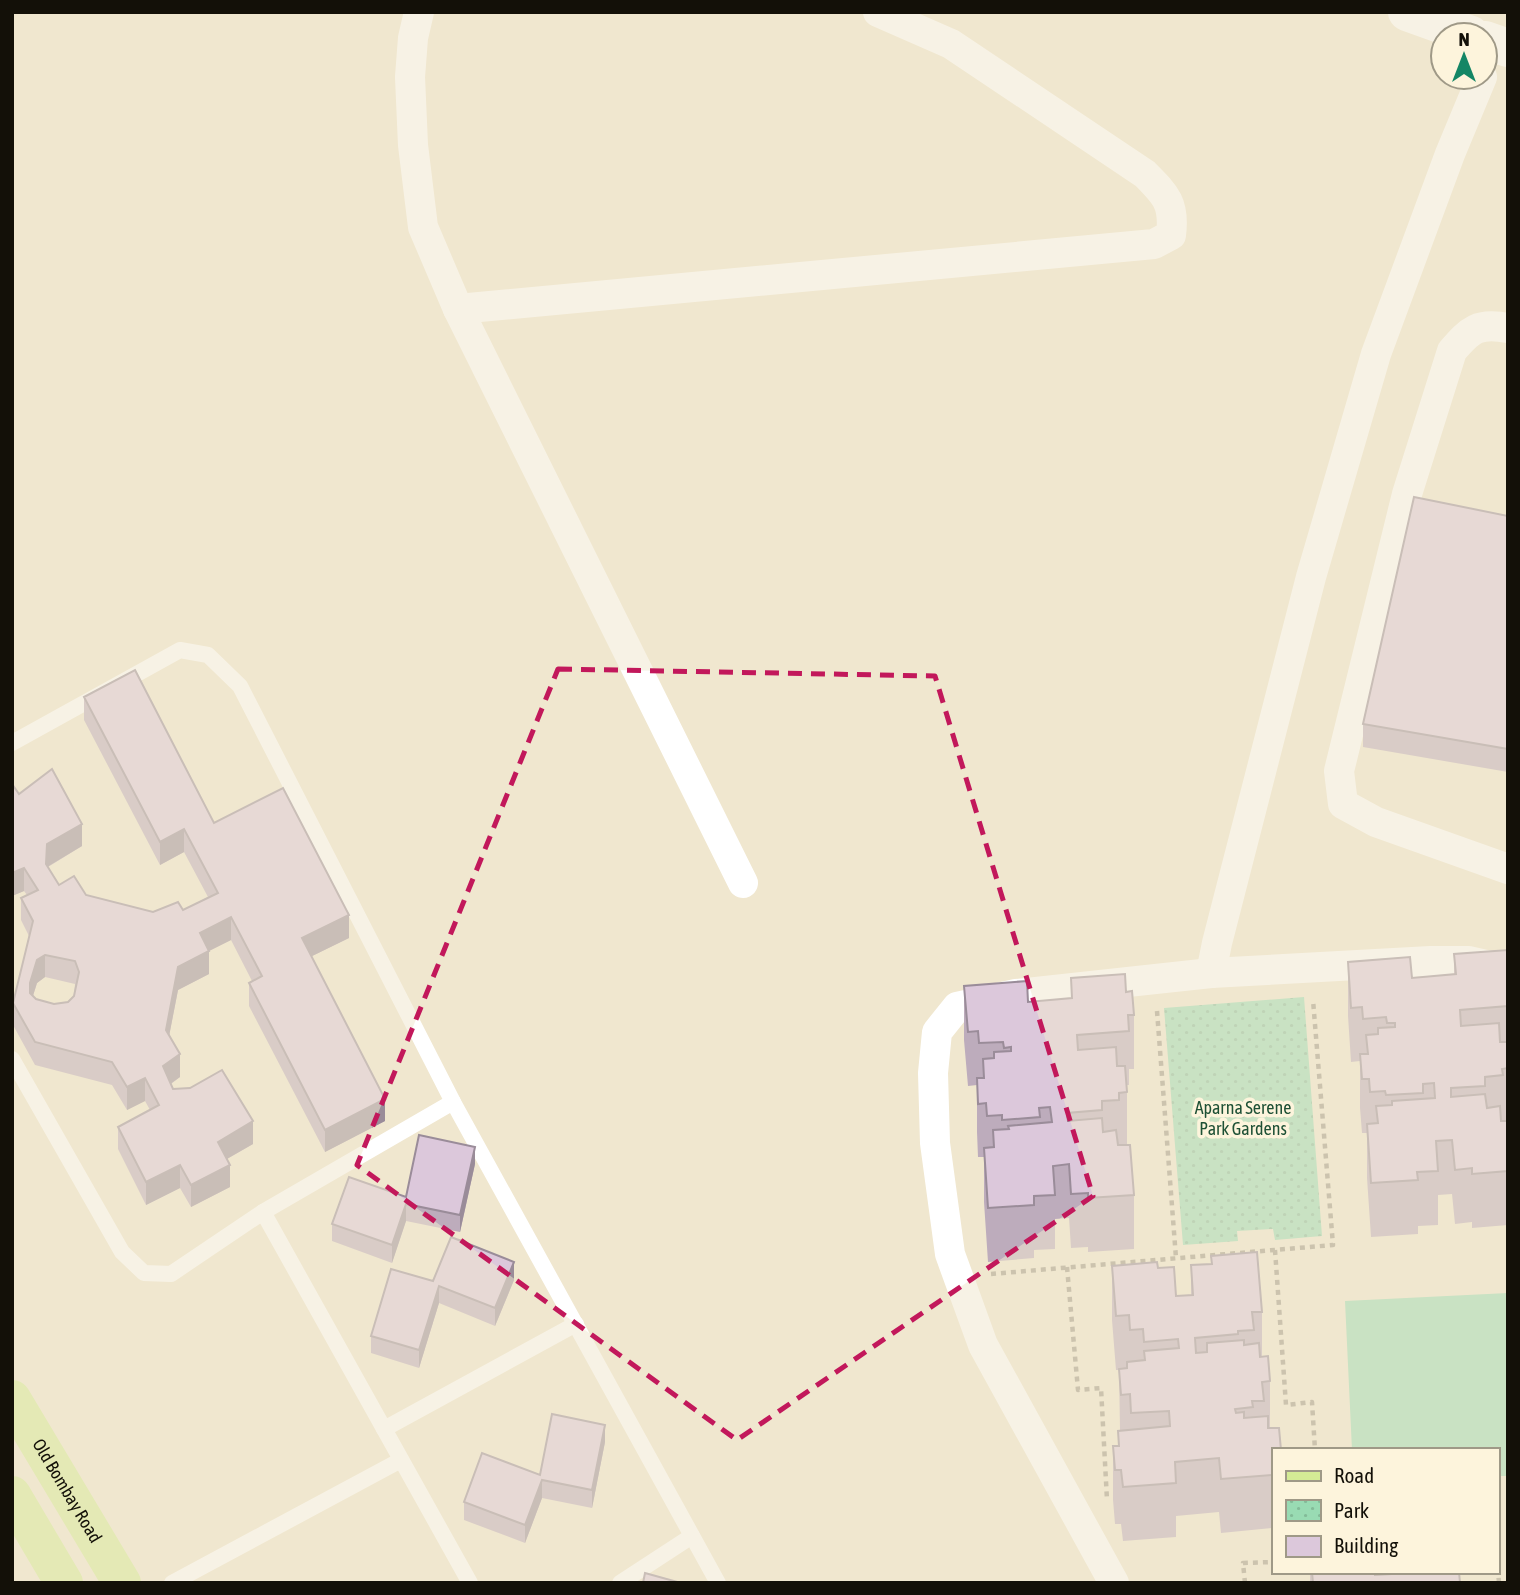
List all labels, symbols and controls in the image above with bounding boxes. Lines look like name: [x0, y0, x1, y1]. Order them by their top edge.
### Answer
north arrow: [1429, 21, 1499, 91]
text: N: [1458, 28, 1470, 50]
park label: Aparna Serene Park Gardens: [1195, 1097, 1291, 1139]
street label: Old Bombay Road: [28, 1435, 106, 1546]
legend: [1272, 1448, 1499, 1574]
text: Road: [1334, 1463, 1374, 1487]
text: Park: [1334, 1498, 1369, 1522]
text: Building: [1334, 1533, 1398, 1557]

